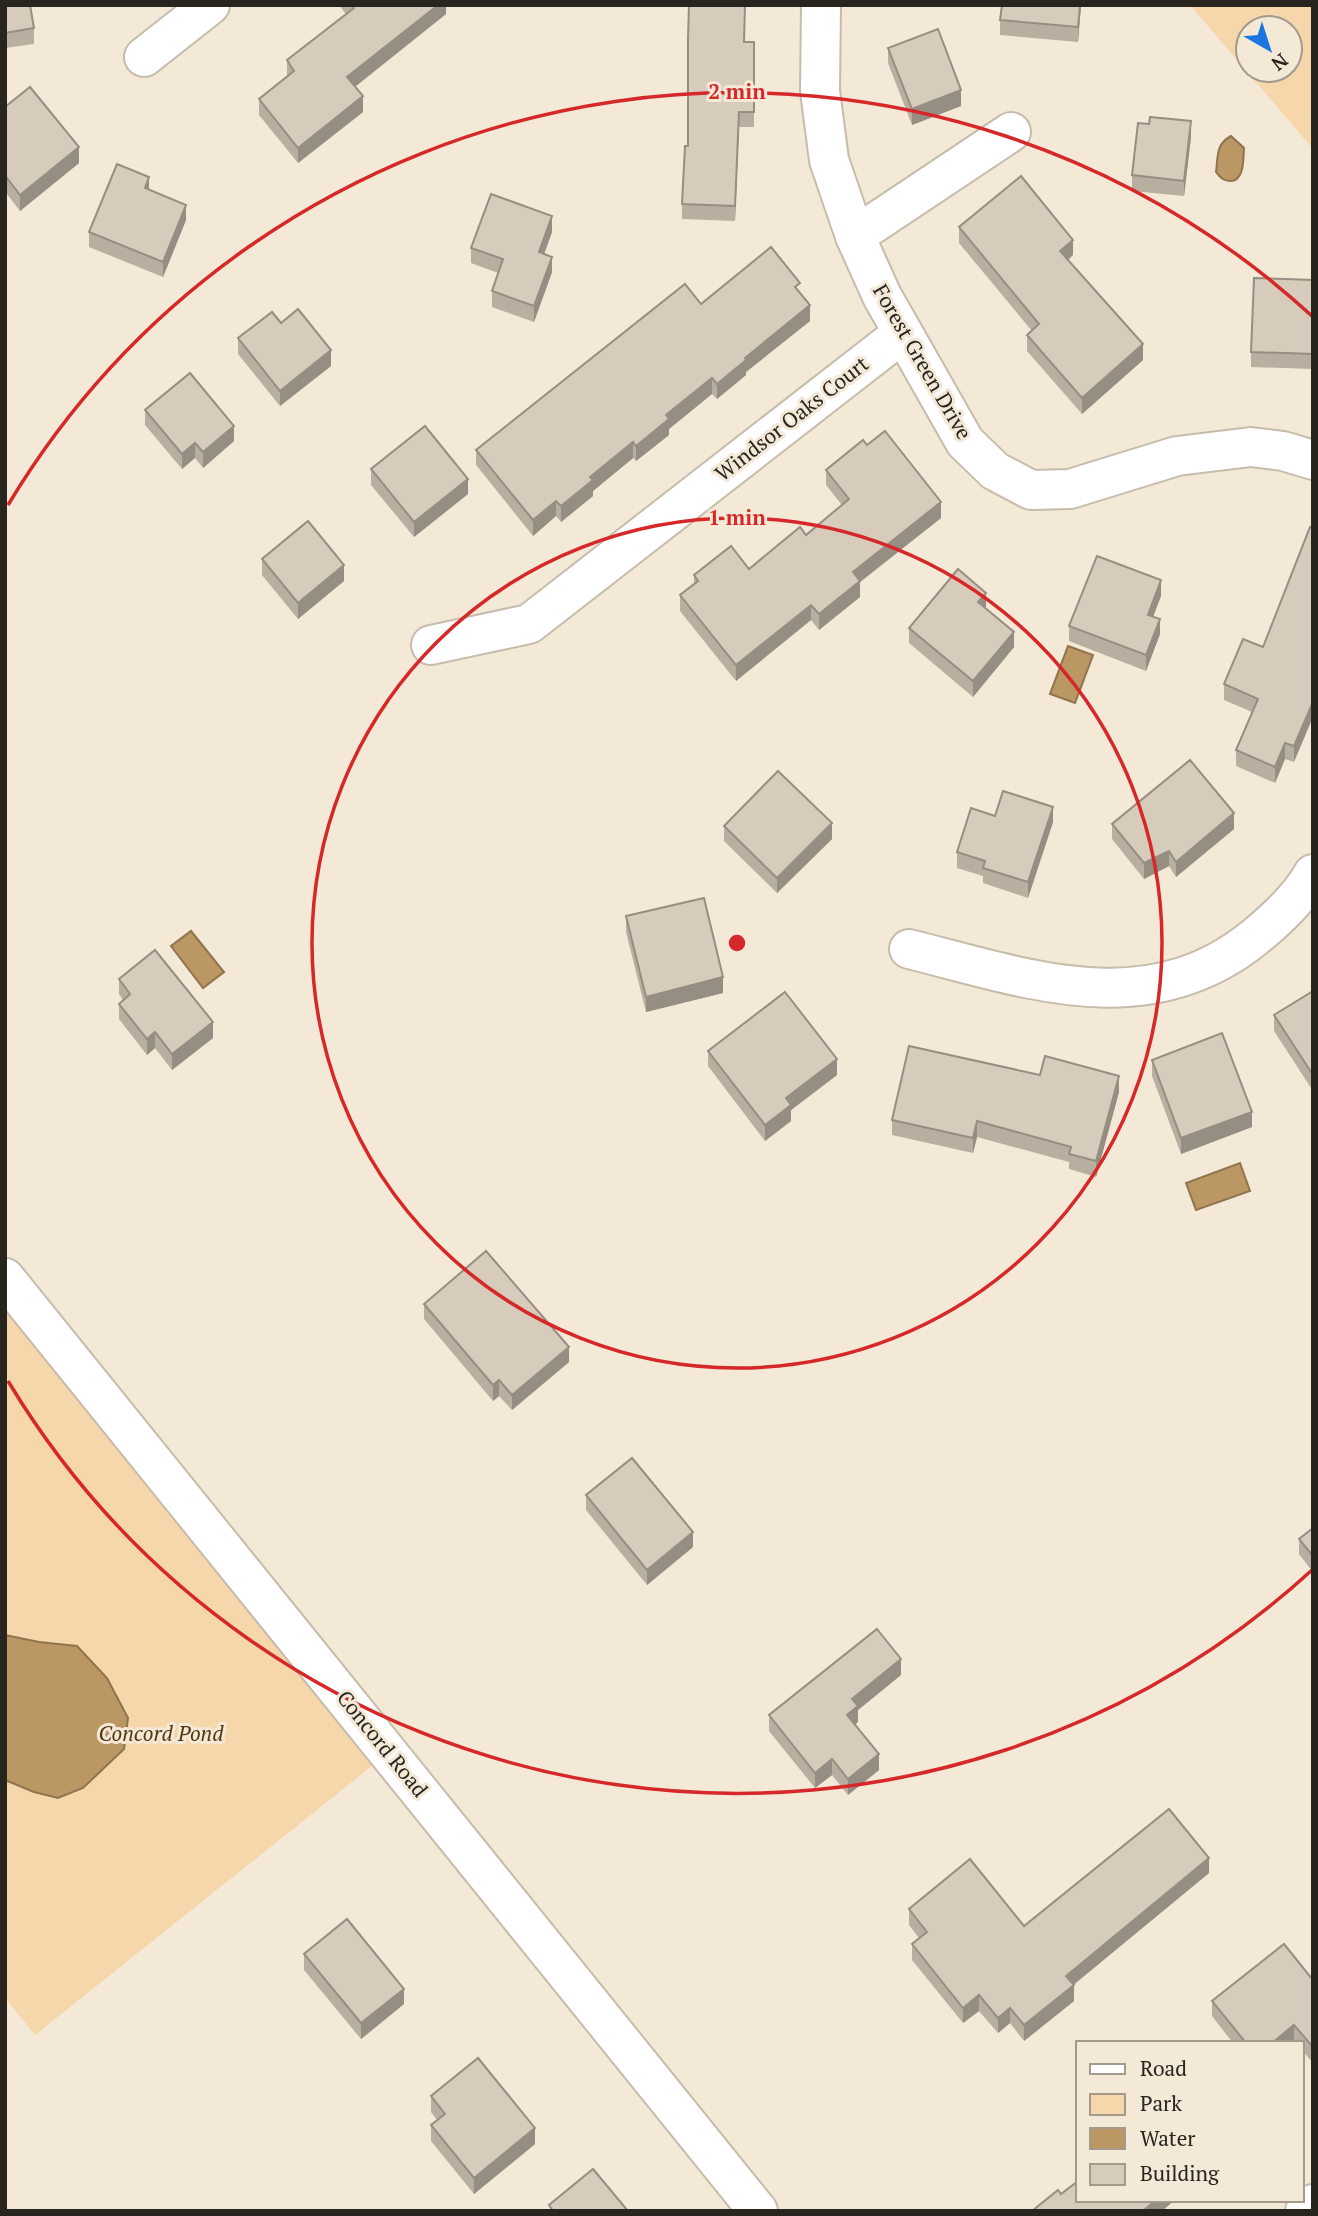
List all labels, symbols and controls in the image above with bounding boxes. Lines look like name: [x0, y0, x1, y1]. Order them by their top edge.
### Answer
north arrow: [1234, 14, 1304, 84]
text: N: [1266, 48, 1293, 77]
text: 2 min: [708, 77, 766, 105]
street label: Forest Green Drive: [867, 279, 979, 444]
street label: Windsor Oaks Court: [709, 349, 874, 487]
text: 1 min: [708, 503, 766, 531]
centre of rings: [725, 931, 749, 955]
street label: Concord Road: [331, 1684, 435, 1803]
park label: Concord Pond: [99, 1719, 224, 1747]
legend: [1076, 2041, 1304, 2202]
text: Road: [1140, 2054, 1187, 2082]
text: Park: [1140, 2089, 1182, 2117]
text: Water: [1140, 2124, 1195, 2152]
text: Building: [1140, 2159, 1220, 2187]

